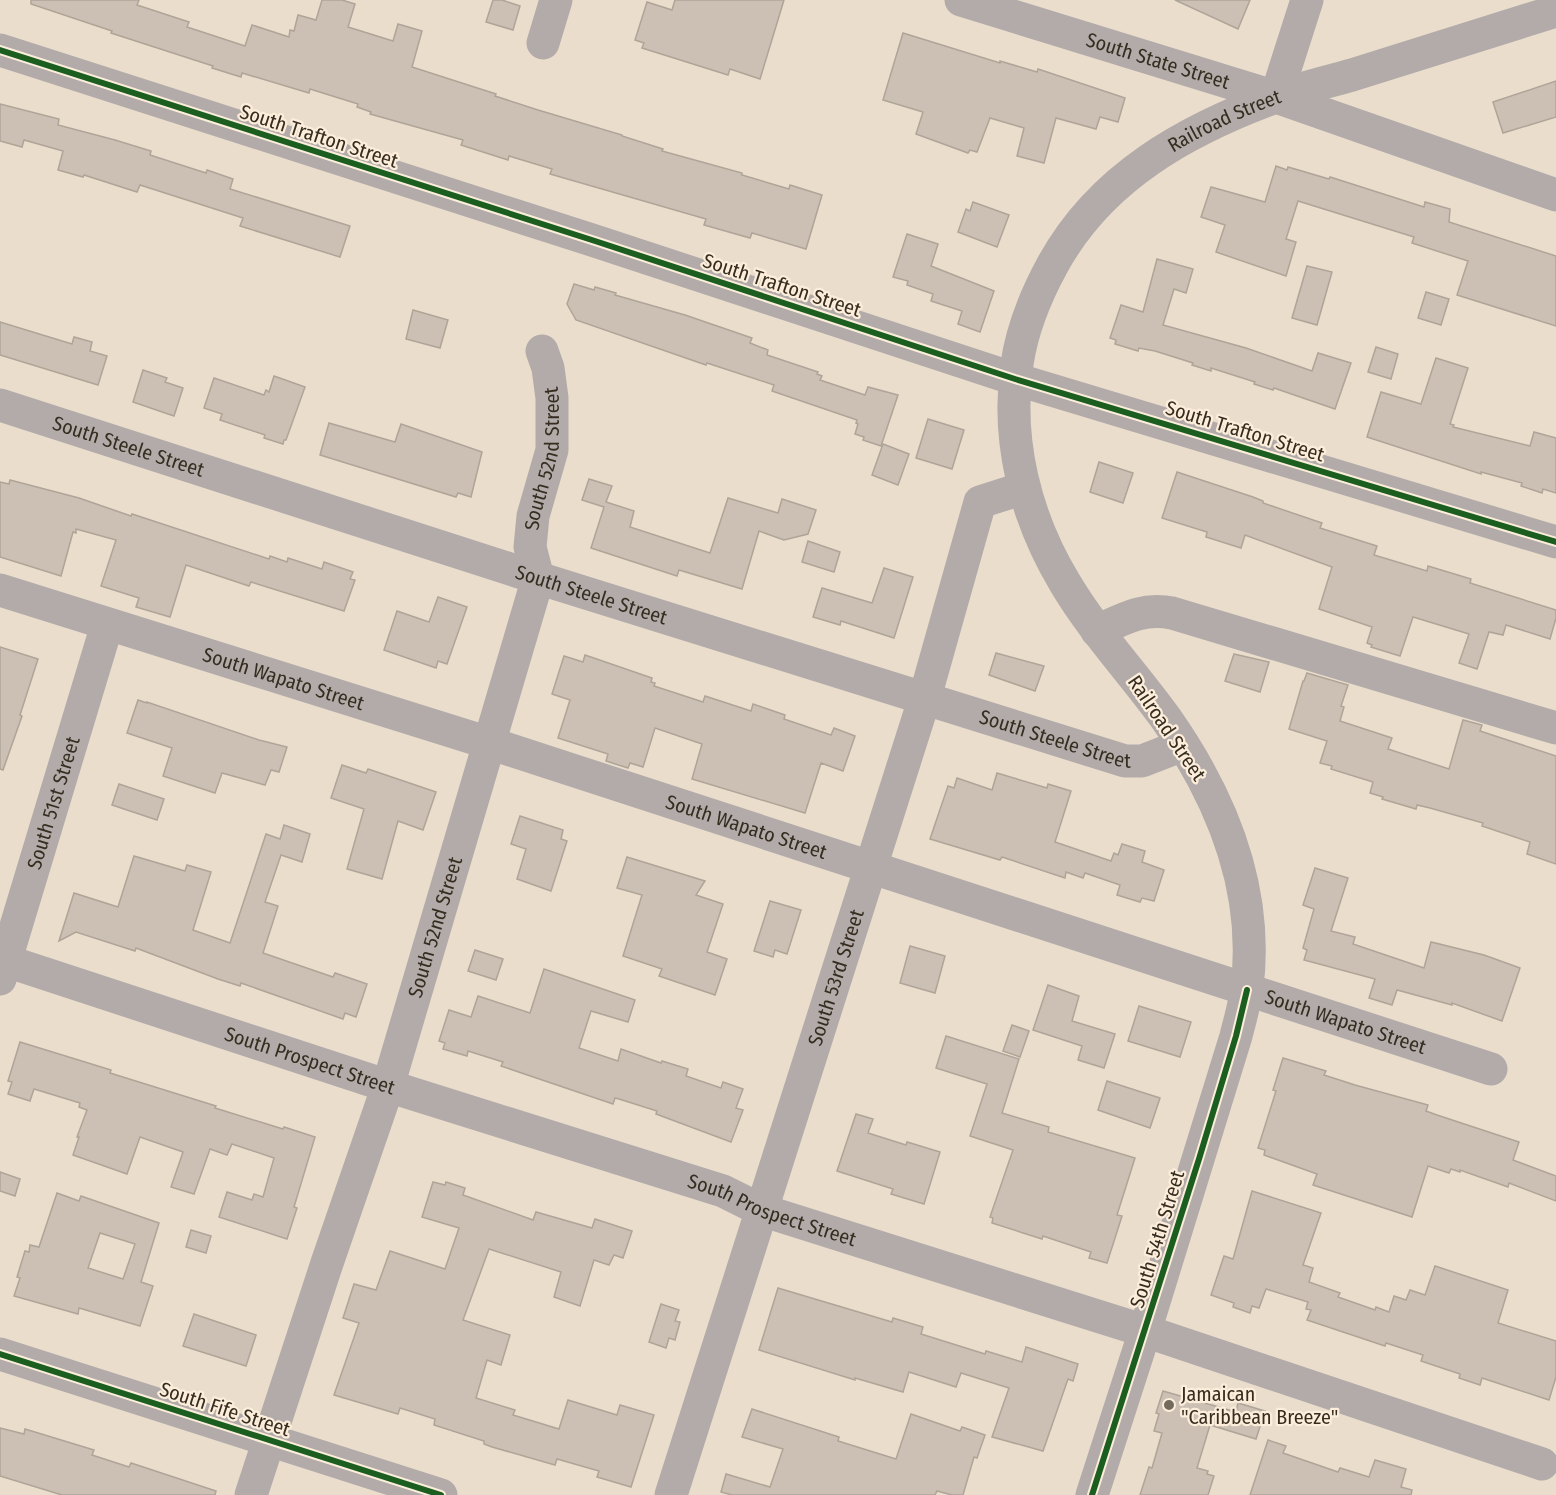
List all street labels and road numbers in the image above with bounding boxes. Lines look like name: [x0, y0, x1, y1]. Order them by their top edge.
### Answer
street label: South State Street: [1083, 27, 1233, 94]
street label: Railroad Street: [1163, 84, 1285, 157]
street label: South Trafton Street: [237, 99, 402, 173]
street label: South Trafton Street: [700, 248, 865, 322]
street label: South 52nd Street: [520, 385, 564, 531]
street label: South Trafton Street: [1163, 395, 1328, 467]
street label: South Steele Street: [50, 411, 208, 482]
street label: South Steele Street: [512, 560, 671, 630]
street label: South Wapato Street: [200, 642, 368, 715]
street label: Railroad Street: [1123, 671, 1211, 786]
street label: South Steele Street: [976, 704, 1131, 773]
street label: South 51st Street: [22, 733, 85, 872]
street label: South Wapato Street: [663, 789, 830, 864]
street label: South 52nd Street: [403, 853, 467, 1000]
street label: South 53rd Street: [803, 906, 869, 1049]
street label: South Wapato Street: [1262, 984, 1429, 1059]
street label: South Prospect Street: [222, 1021, 398, 1100]
street label: South 54th Street: [1125, 1167, 1189, 1311]
street label: South Prospect Street: [685, 1169, 860, 1251]
street label: South Fife Street: [157, 1377, 294, 1441]

